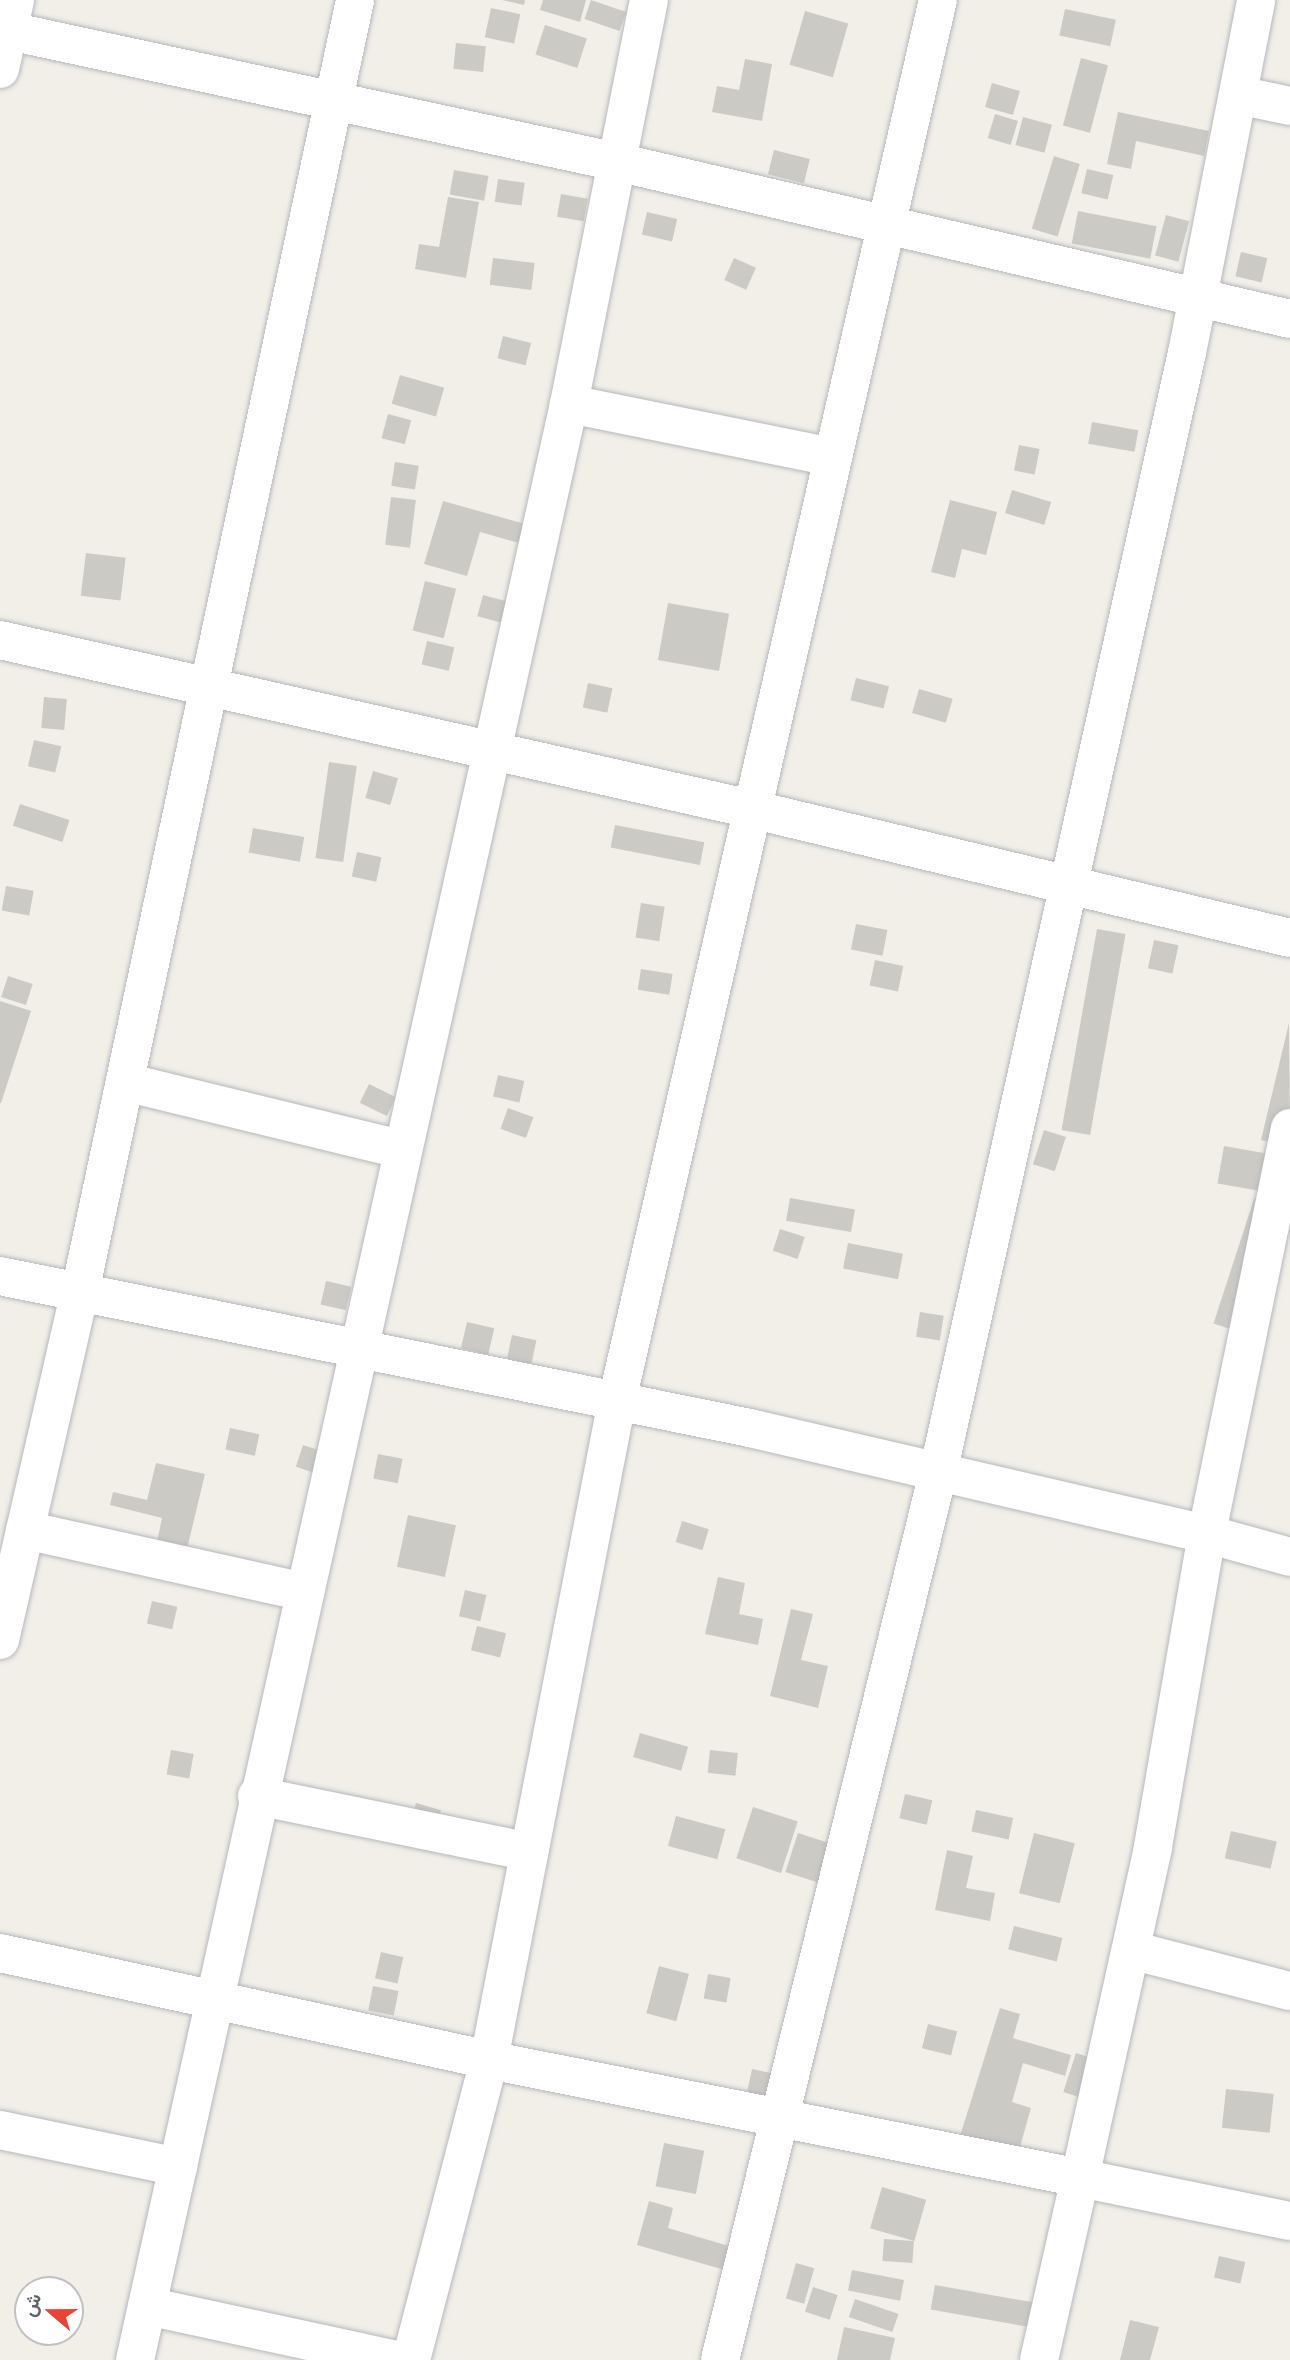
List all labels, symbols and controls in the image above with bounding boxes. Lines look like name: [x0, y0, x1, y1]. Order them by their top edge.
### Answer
north arrow: [14, 2276, 84, 2346]
text: ش: [16, 2290, 46, 2319]

